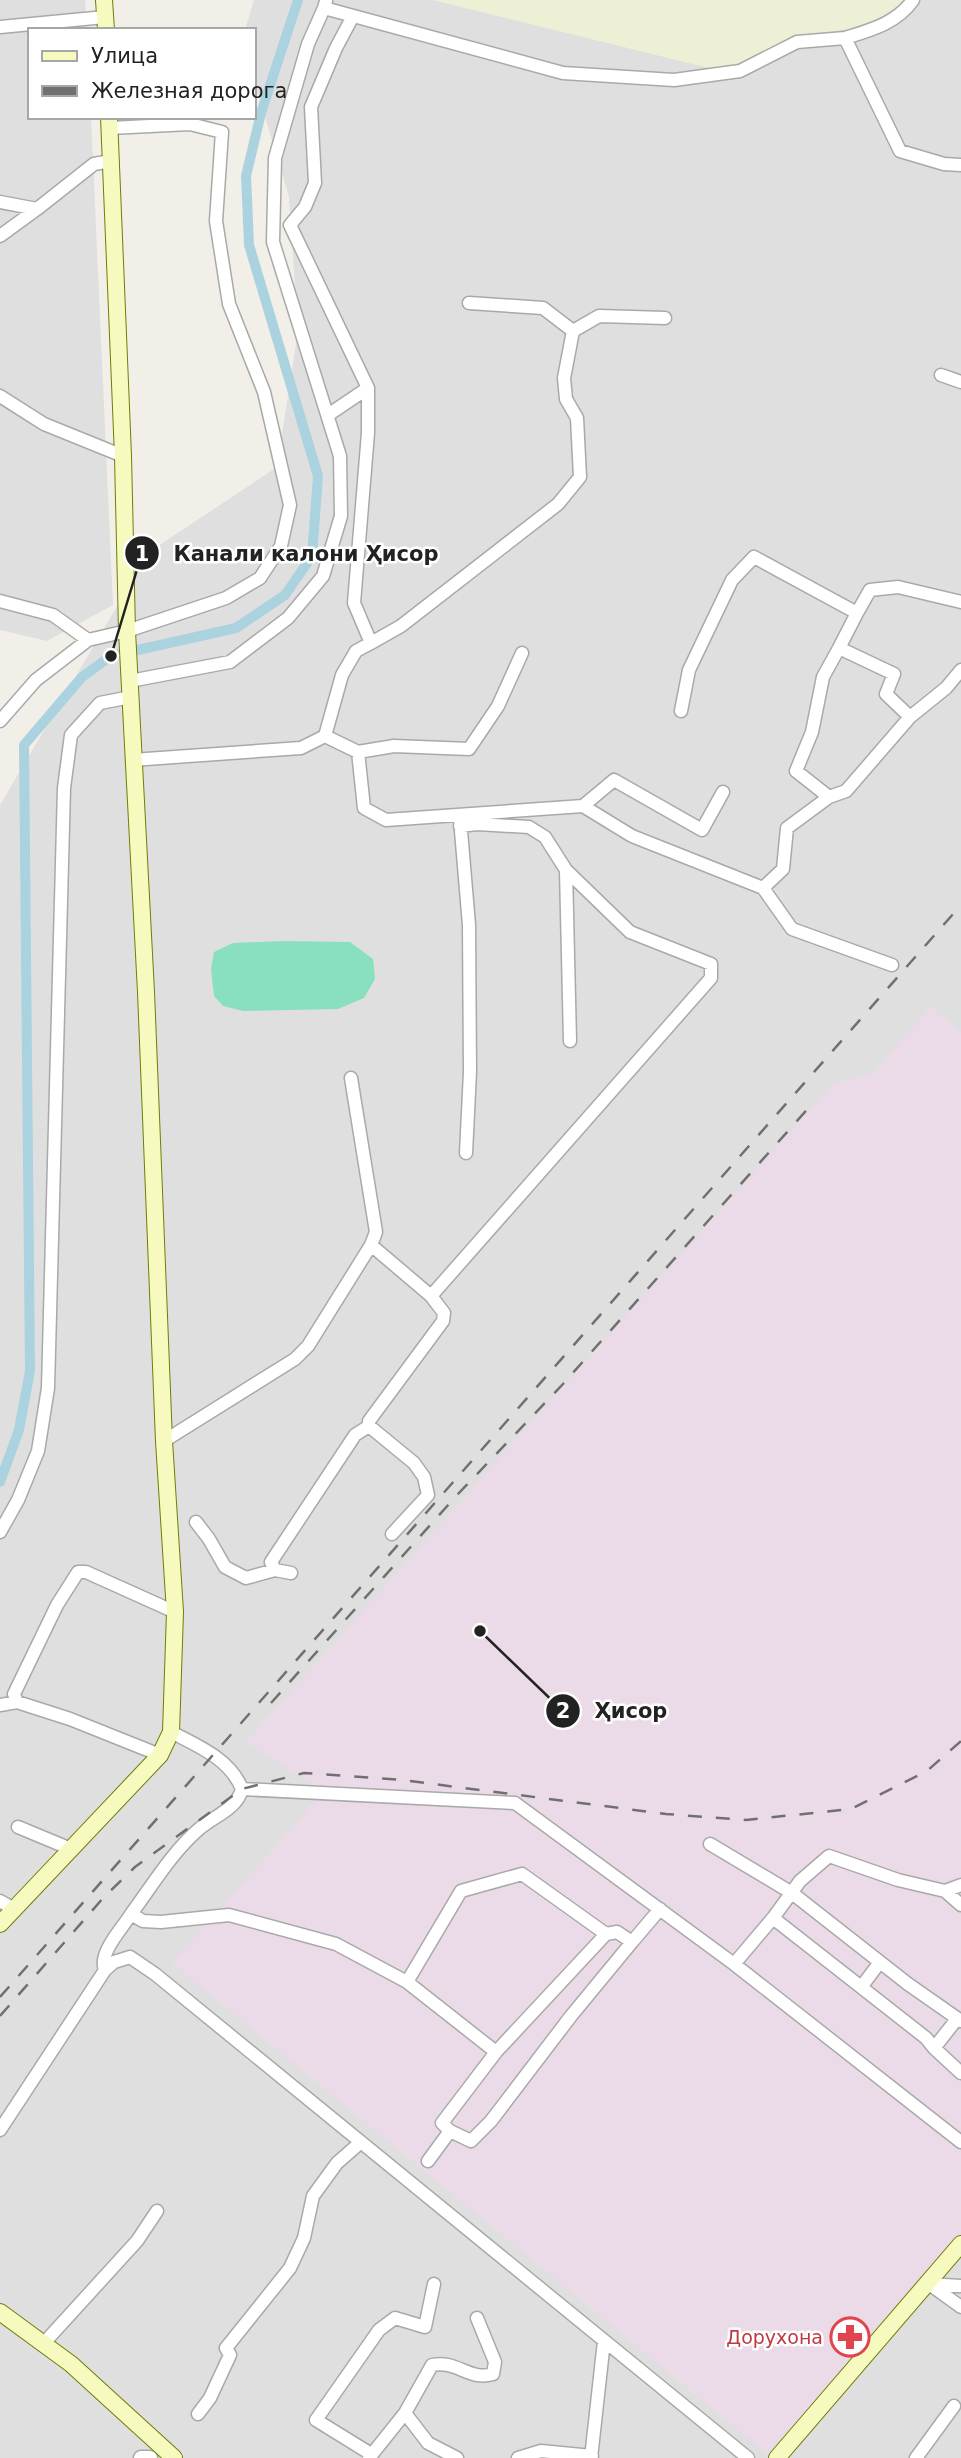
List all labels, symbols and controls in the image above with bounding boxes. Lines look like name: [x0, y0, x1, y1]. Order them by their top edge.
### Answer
legend: [28, 28, 256, 119]
text: Улица: [91, 44, 158, 68]
text: Железная дорога: [91, 79, 287, 103]
callout: Канали калони Ҳисор: [125, 532, 453, 574]
text: 1: [135, 542, 149, 566]
text: Канали калони Ҳисор: [173, 542, 439, 566]
callout: Ҳисор: [546, 1690, 682, 1732]
text: 2: [556, 1699, 570, 1723]
text: Ҳисор: [595, 1699, 667, 1723]
pharmacy icon: Дорухона: [829, 2316, 871, 2358]
place label: Дорухона: [726, 2326, 823, 2348]

